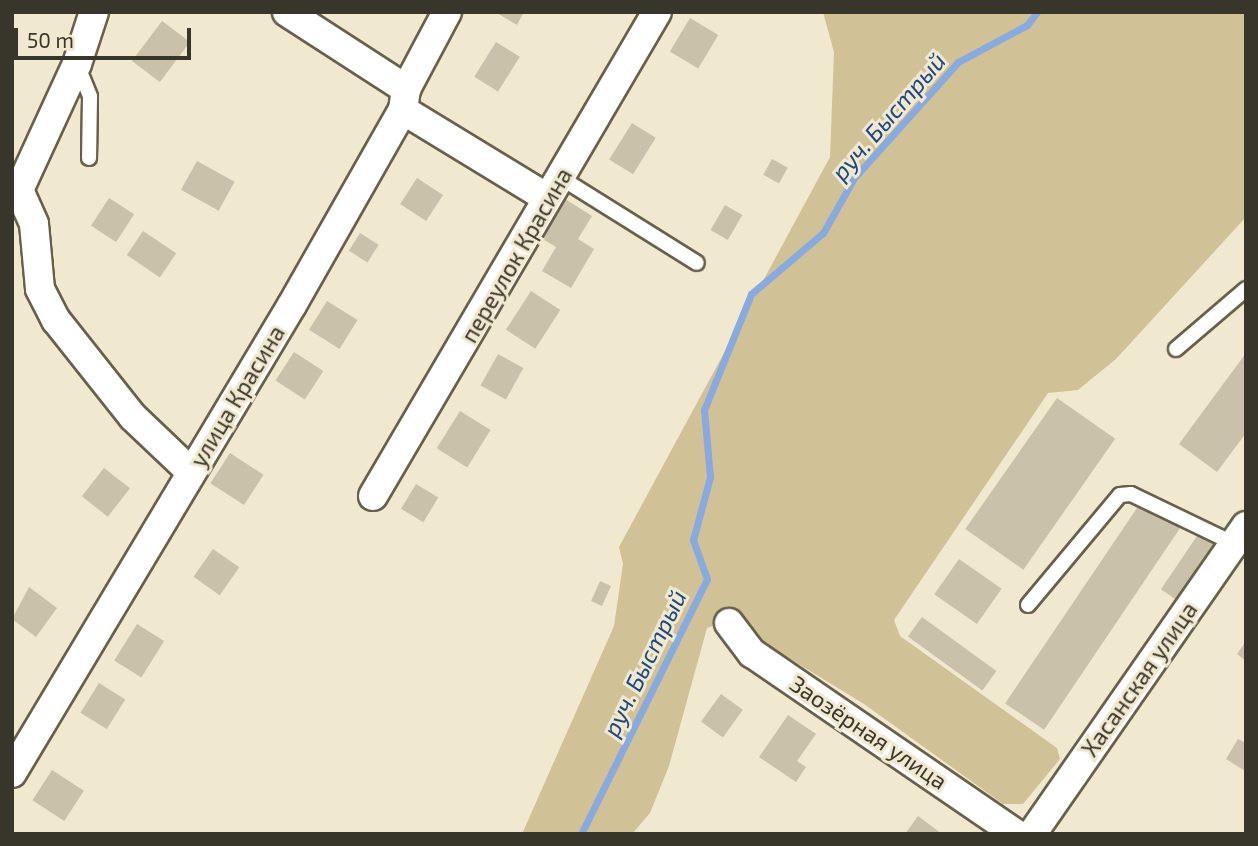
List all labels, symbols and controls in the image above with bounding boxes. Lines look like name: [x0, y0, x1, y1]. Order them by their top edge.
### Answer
scale bar: [18, 14, 194, 58]
text: 50 m: [27, 27, 74, 52]
water label: руч. Быстрый: [825, 46, 951, 186]
street label: переулок Красина: [455, 163, 577, 347]
street label: улица Красина: [184, 320, 290, 472]
water label: руч. Быстрый: [596, 585, 692, 741]
street label: Хасанская улица: [1075, 596, 1203, 762]
street label: Заозёрная улица: [785, 669, 953, 795]

